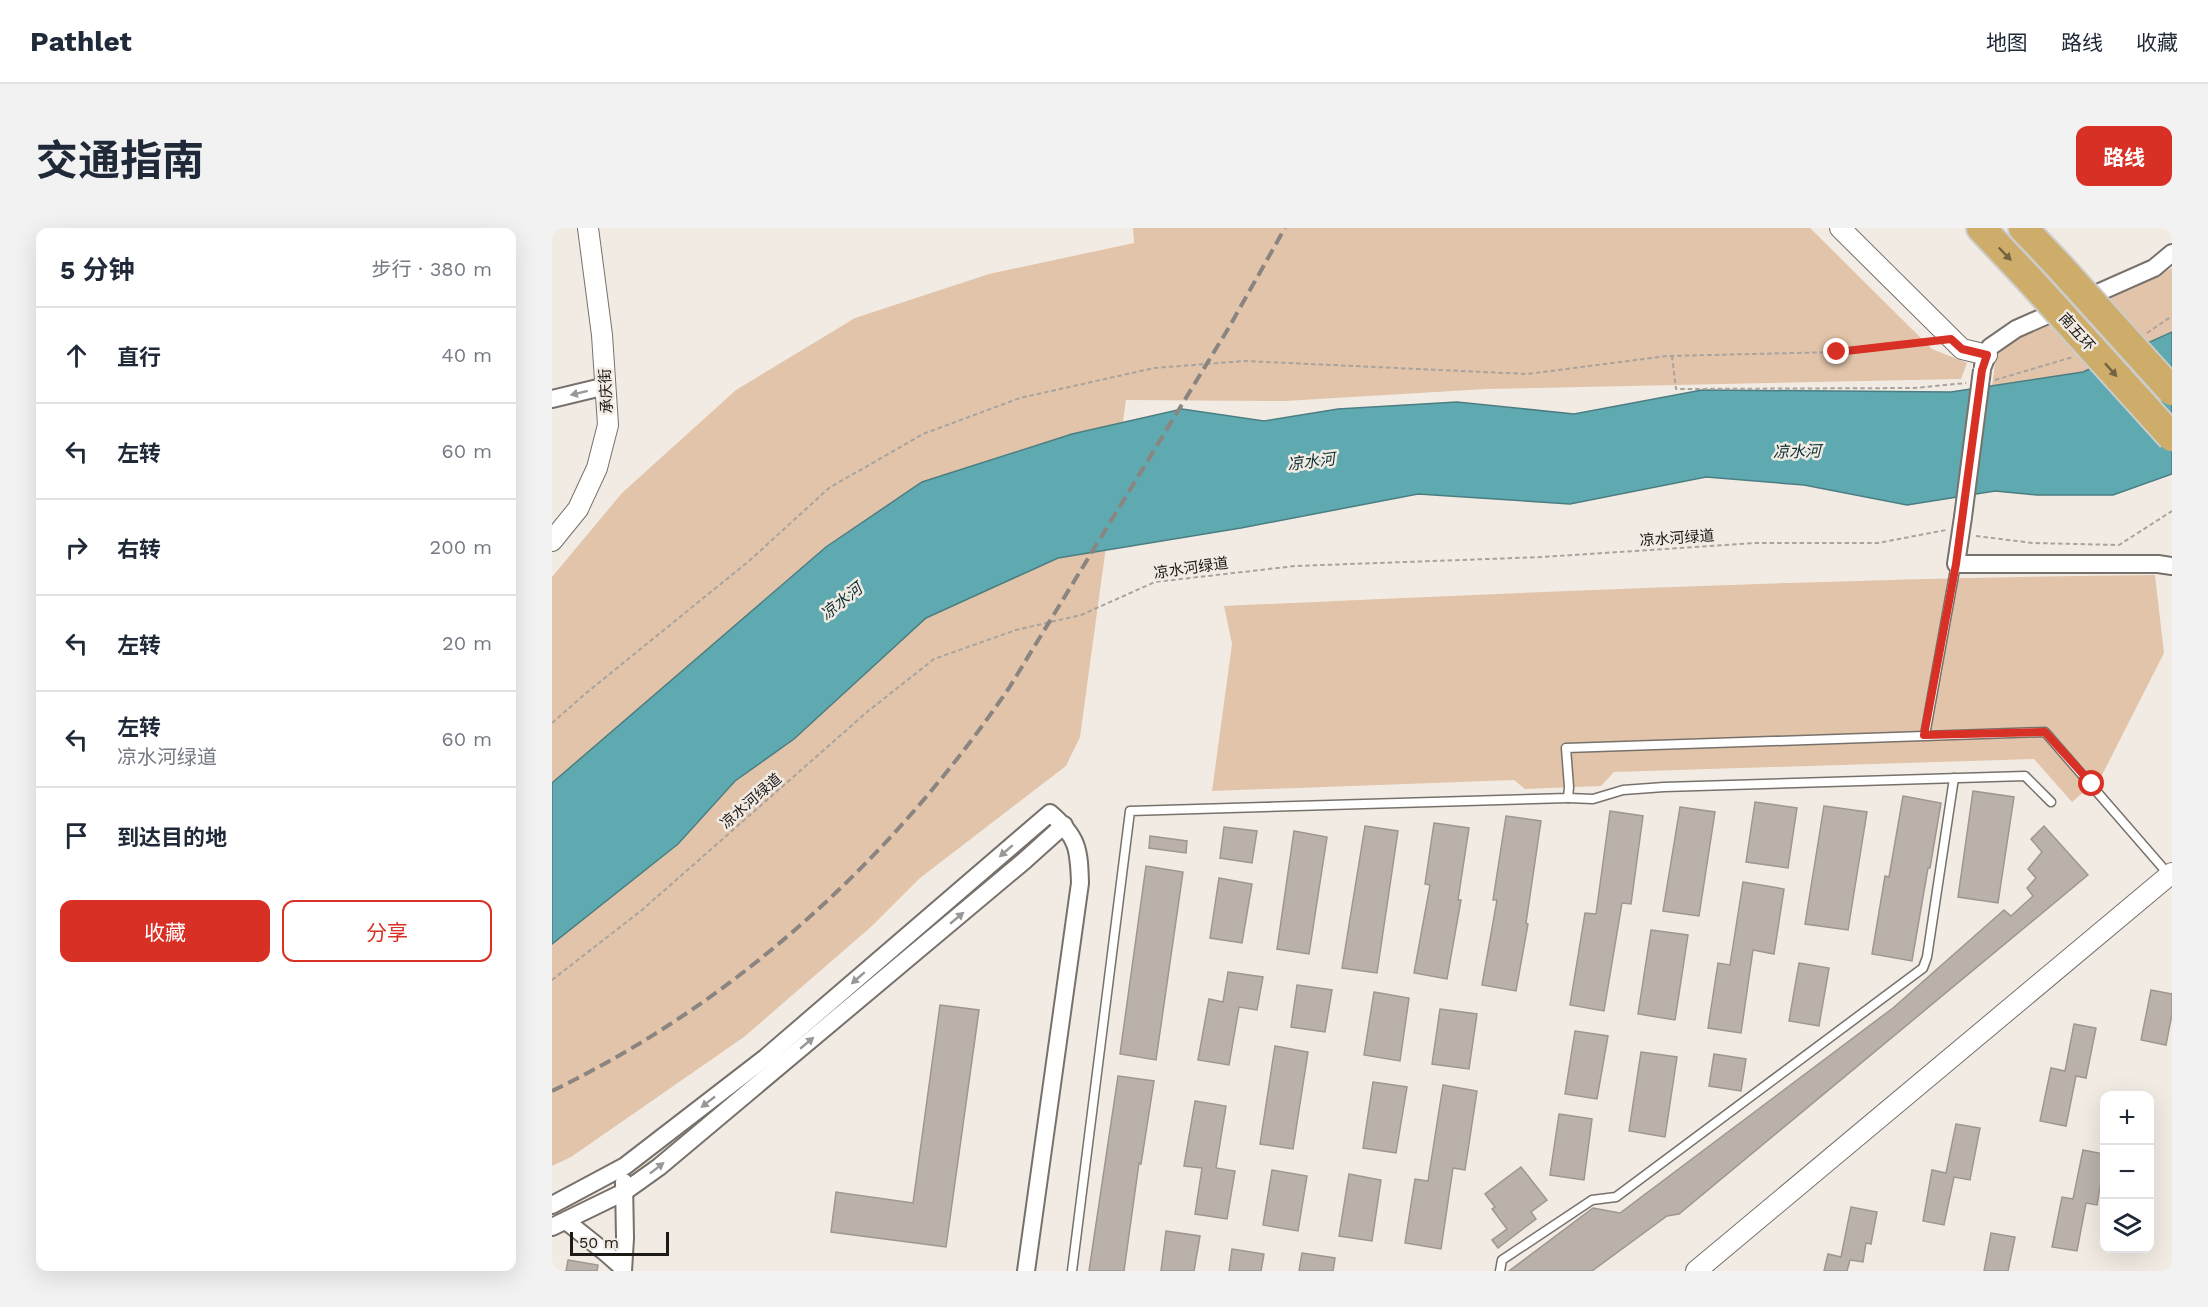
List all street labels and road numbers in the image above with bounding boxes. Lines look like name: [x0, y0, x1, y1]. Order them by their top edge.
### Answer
street label: 南五环: [2055, 309, 2099, 355]
street label: 承庆街: [596, 368, 616, 414]
street label: 凉水河绿道: [1639, 526, 1715, 550]
street label: 凉水河绿道: [1153, 554, 1229, 582]
street label: 凉水河绿道: [717, 770, 785, 832]

